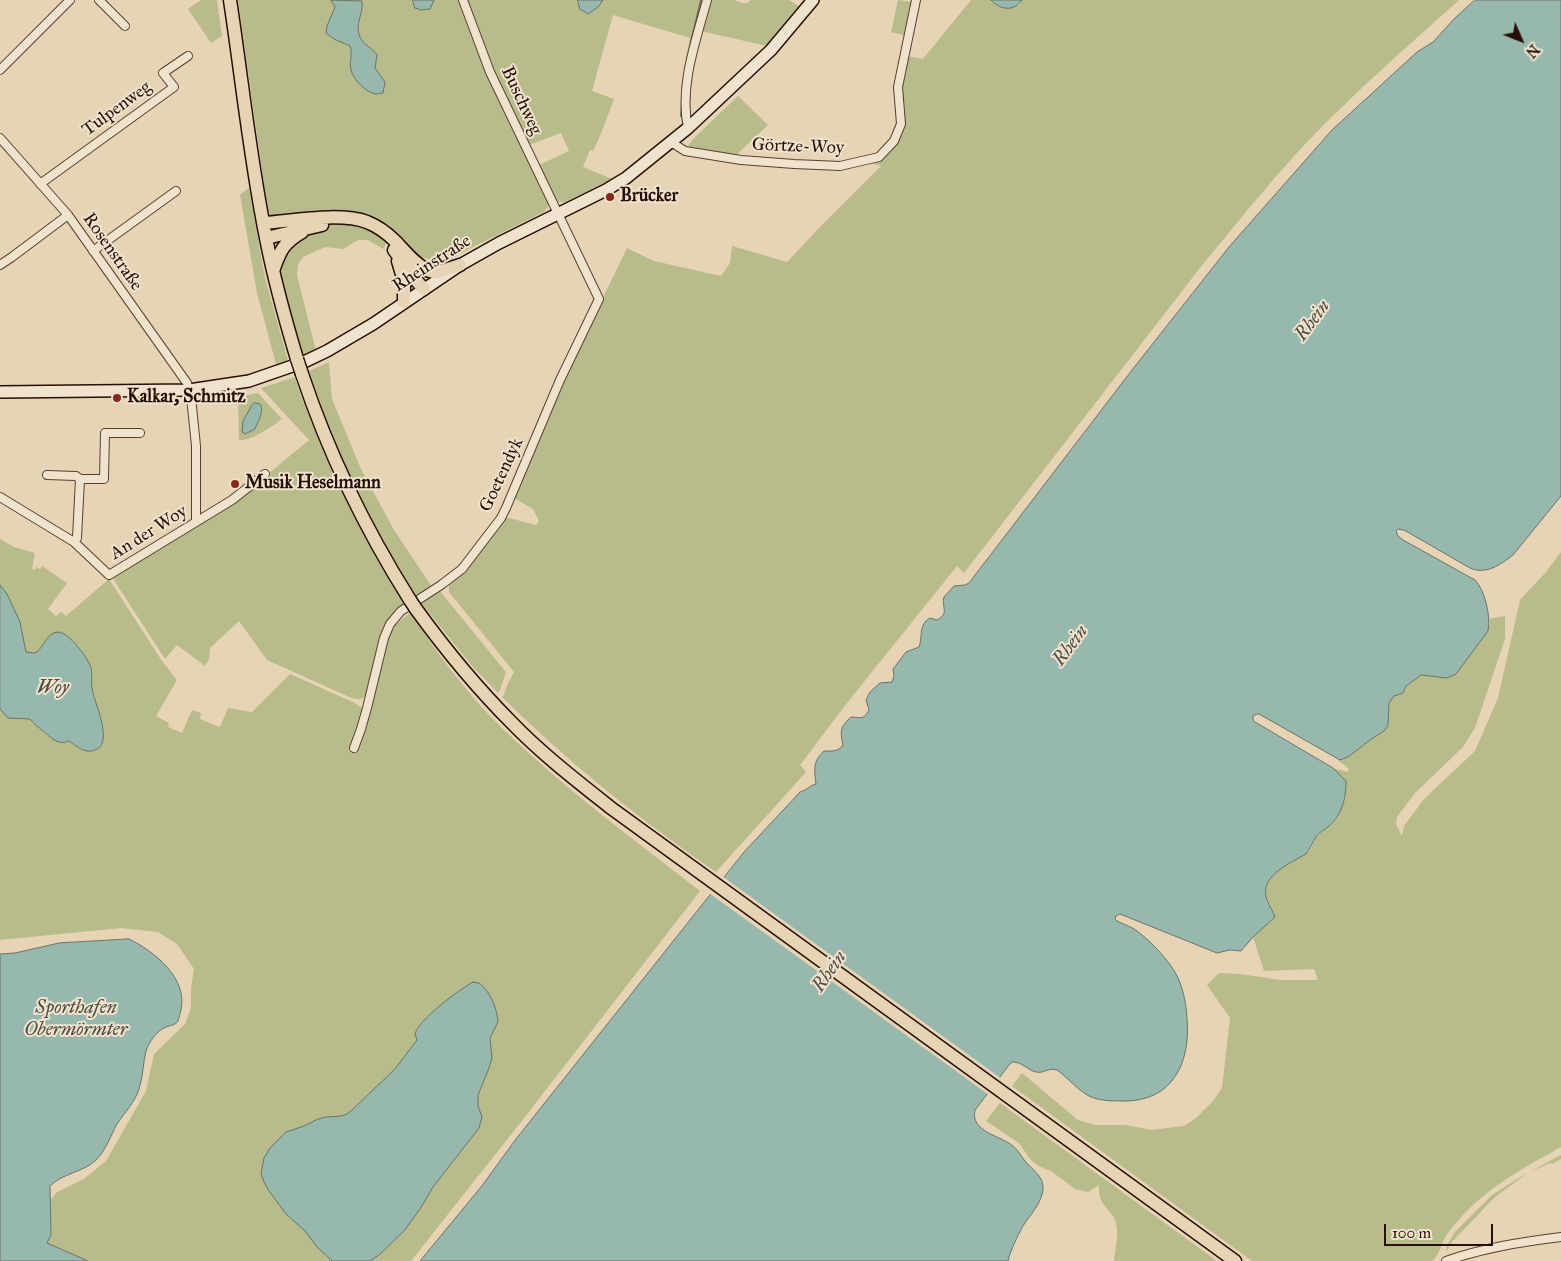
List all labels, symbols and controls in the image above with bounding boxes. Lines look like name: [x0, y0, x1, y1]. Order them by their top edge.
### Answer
north arrow: [1496, 15, 1546, 65]
text: N: [1522, 41, 1542, 61]
street label: Buschweg: [496, 63, 546, 139]
street label: Tulpenweg: [78, 77, 156, 141]
street label: Görtze-Woy: [751, 135, 845, 159]
place label: Brücker: [620, 186, 678, 208]
marker: Brücker: [604, 191, 616, 203]
street label: Rosenstraße: [77, 209, 147, 295]
street label: Rheinstraße: [389, 231, 475, 297]
water label: Rhein: [1290, 296, 1336, 346]
place label: Kalkar, Schmitz: [127, 387, 246, 409]
marker: Kalkar, Schmitz: [111, 392, 123, 404]
street label: Goetendyk: [476, 435, 528, 515]
place label: Musik Heselmann: [245, 473, 381, 495]
marker: Musik Heselmann: [229, 478, 241, 490]
street label: An der Woy: [107, 501, 191, 565]
water label: Rhein: [1048, 621, 1094, 671]
water label: Woy: [37, 677, 69, 699]
water label: Rhein: [808, 947, 852, 997]
water label: Sporthafen Obermörmter: [24, 997, 128, 1041]
scale bar: [1386, 1214, 1495, 1246]
text: 100 m: [1392, 1224, 1431, 1242]

